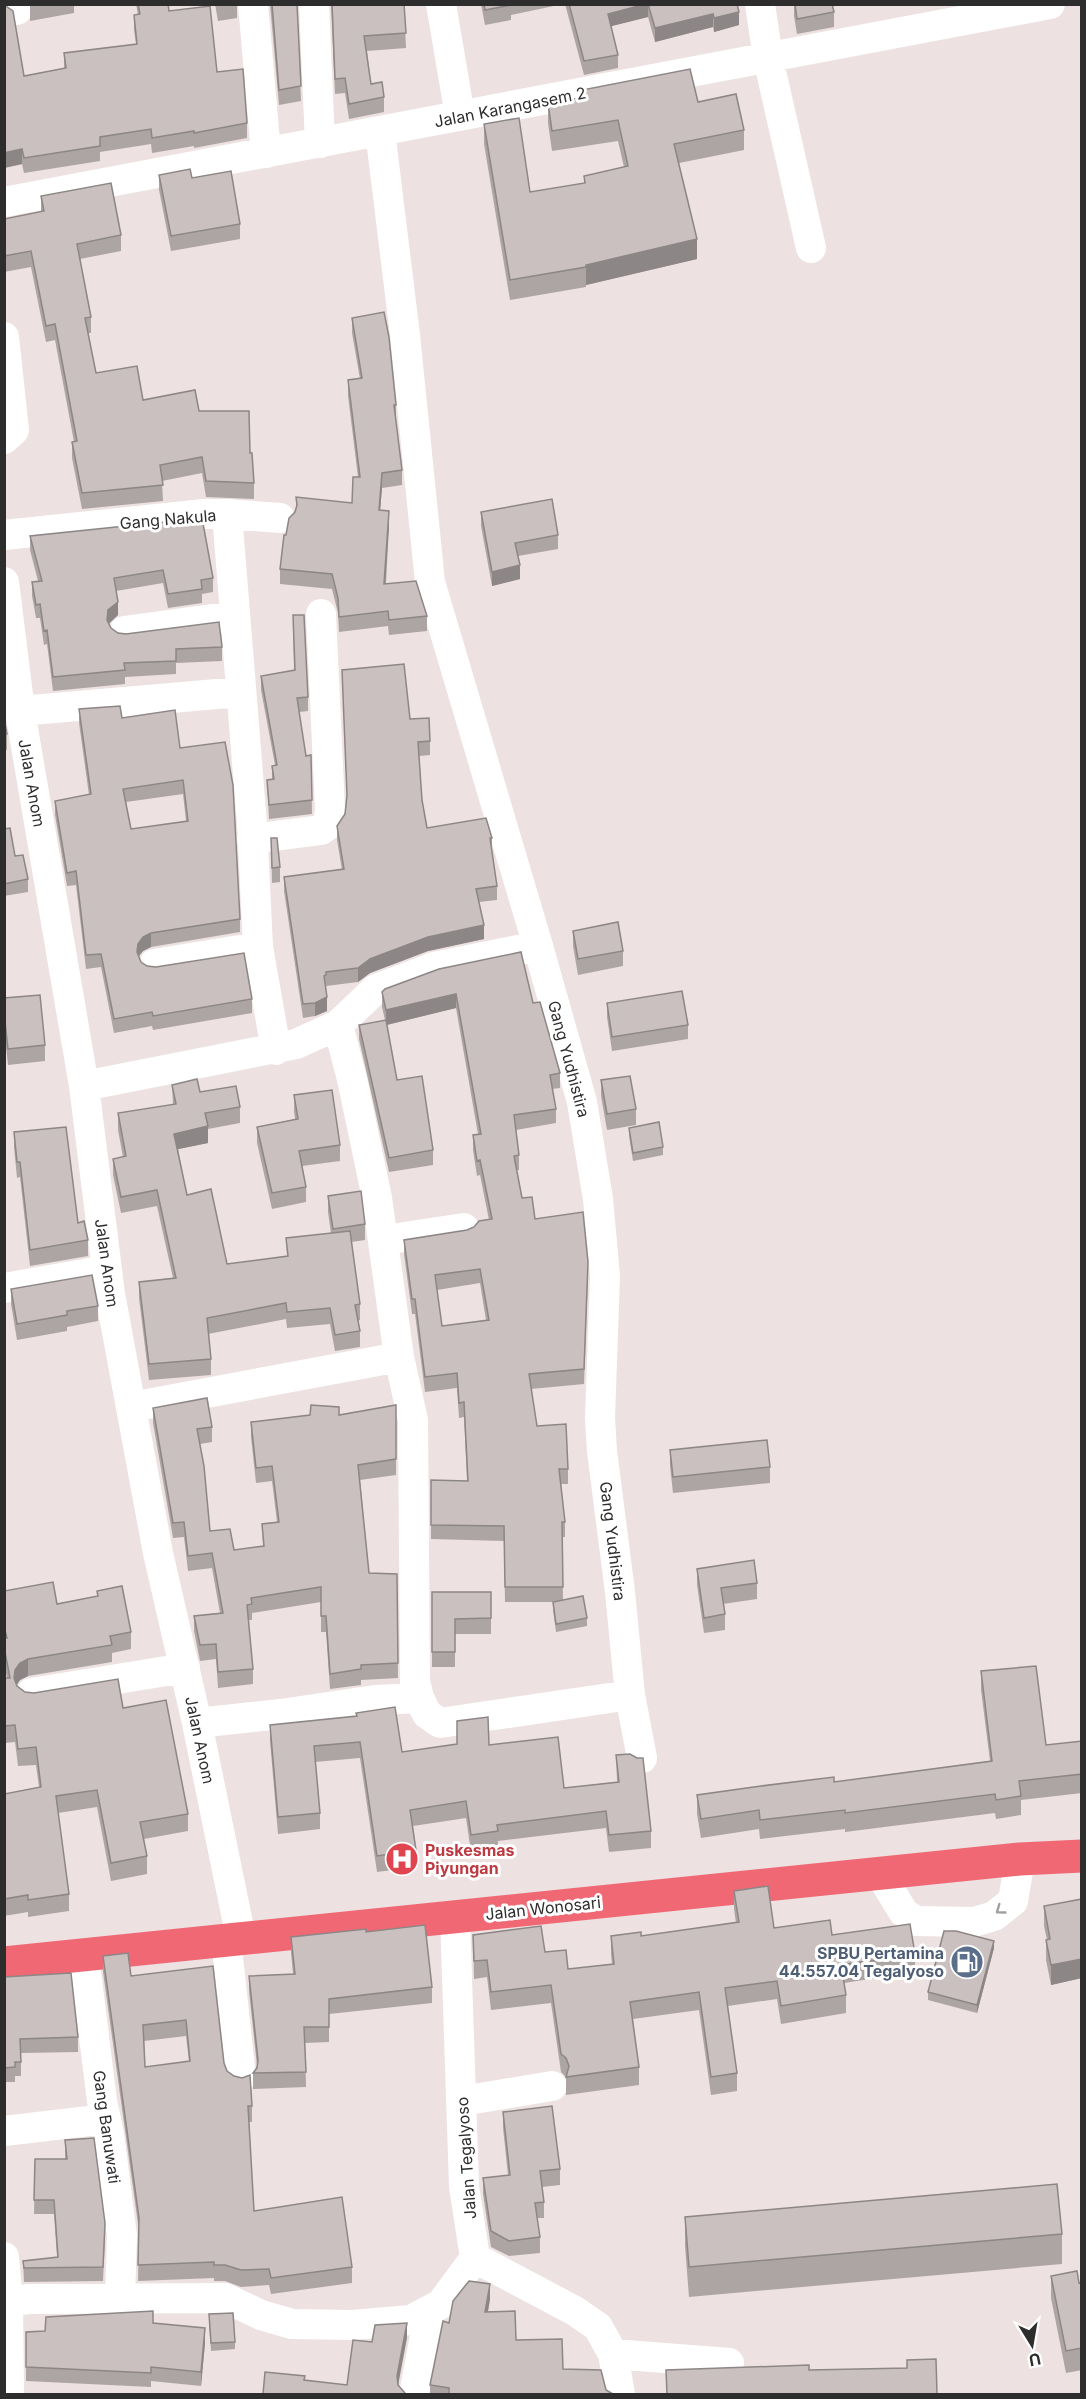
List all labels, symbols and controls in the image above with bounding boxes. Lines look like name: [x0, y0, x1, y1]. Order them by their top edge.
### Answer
street label: Jalan Karangasem 2: [433, 82, 587, 132]
street label: Gang Nakula: [119, 505, 217, 533]
street label: Jalan Anom: [14, 737, 50, 829]
street label: Gang Yudhistira: [544, 998, 594, 1120]
street label: Jalan Anom: [91, 1218, 123, 1308]
street label: Gang Yudhistira: [596, 1480, 630, 1602]
street label: Jalan Anom: [181, 1694, 219, 1786]
place label: Puskesmas Piyungan: [425, 1840, 515, 1878]
hospital icon: Puskesmas Piyungan: [384, 1841, 420, 1877]
street label: Jalan Wonosari: [484, 1892, 602, 1924]
one-way arrow: [995, 1903, 1006, 1914]
place label: SPBU Pertamina 44.557.04 Tegalyoso: [779, 1943, 944, 1981]
fuel station icon: SPBU Pertamina 44.557.04 Tegalyoso: [949, 1944, 985, 1980]
street label: Gang Banuwati: [89, 2069, 125, 2185]
street label: Jalan Tegalyoso: [452, 2096, 480, 2220]
north arrow: [1002, 2315, 1062, 2375]
text: U: [1027, 2349, 1043, 2371]

